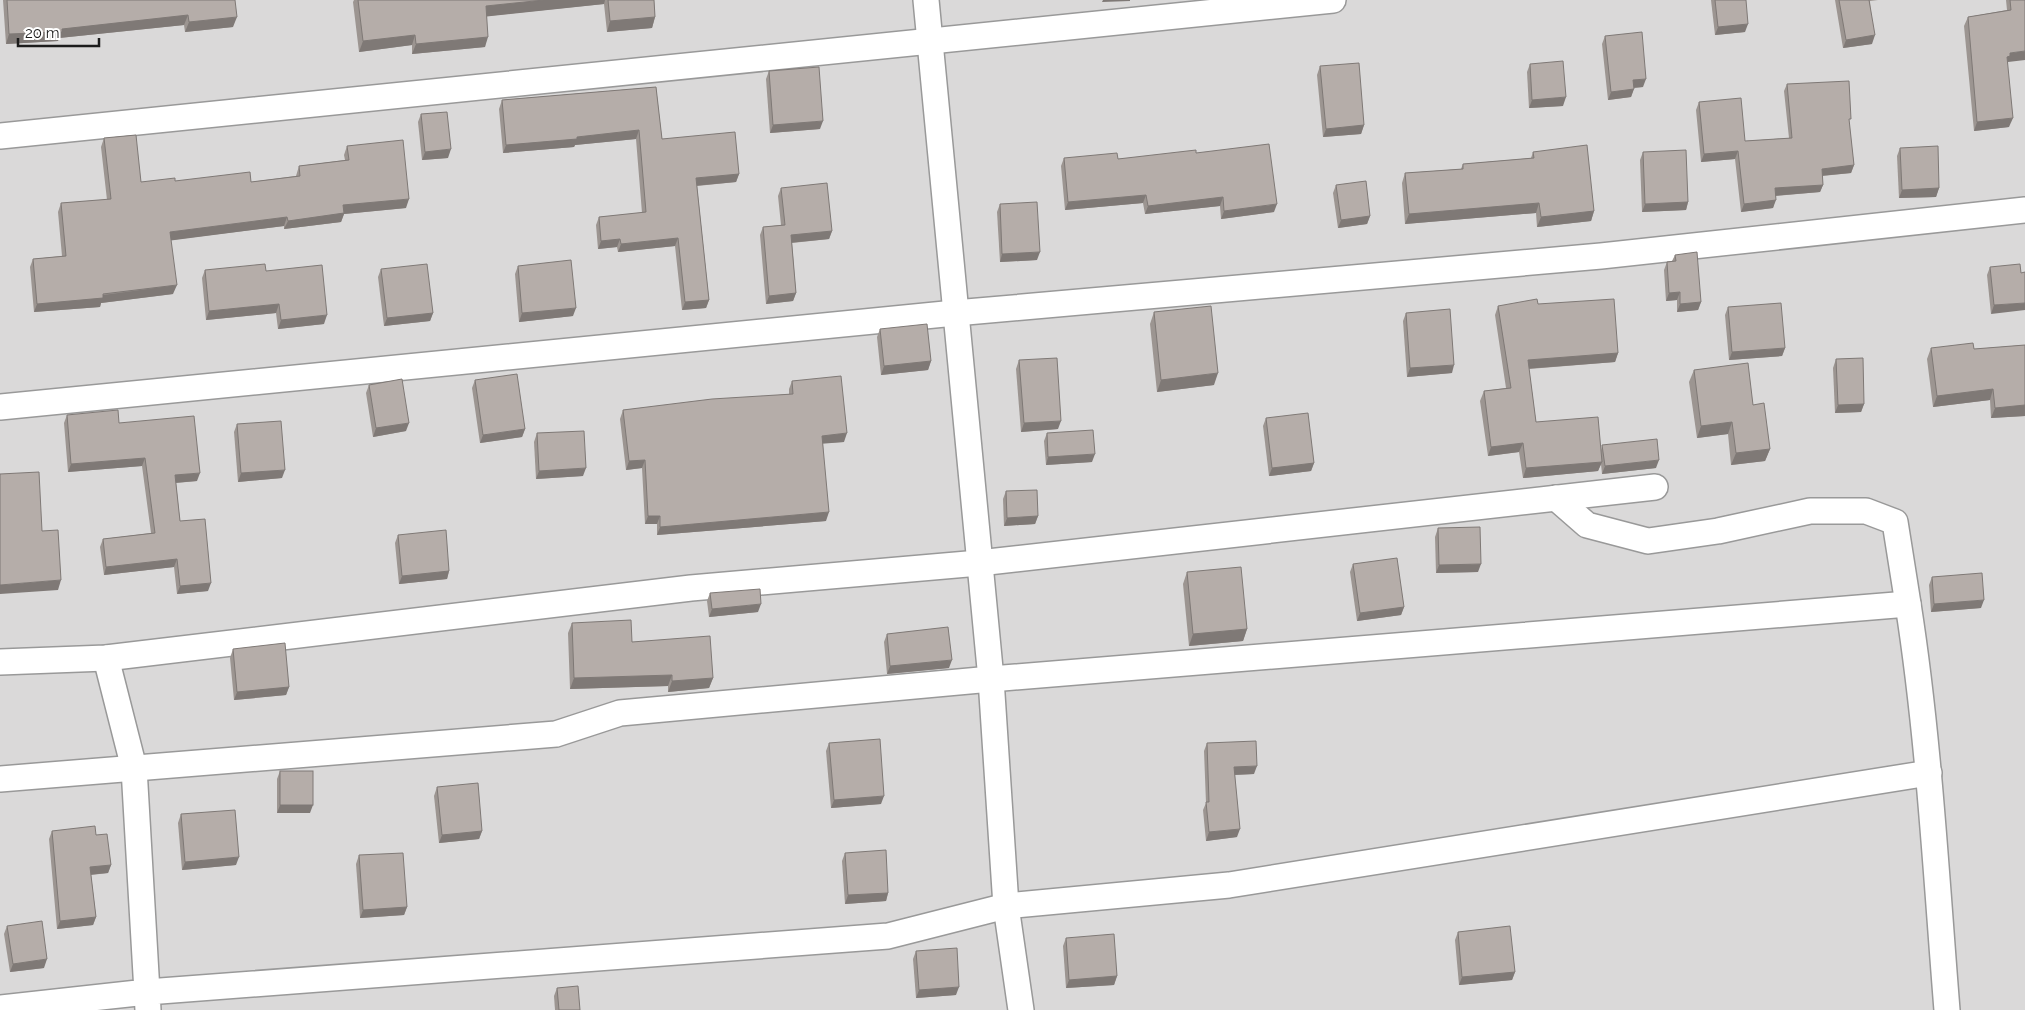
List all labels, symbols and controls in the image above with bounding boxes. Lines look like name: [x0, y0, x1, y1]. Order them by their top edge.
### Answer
scale bar: [18, 15, 99, 47]
text: 20 m: [25, 24, 60, 42]

